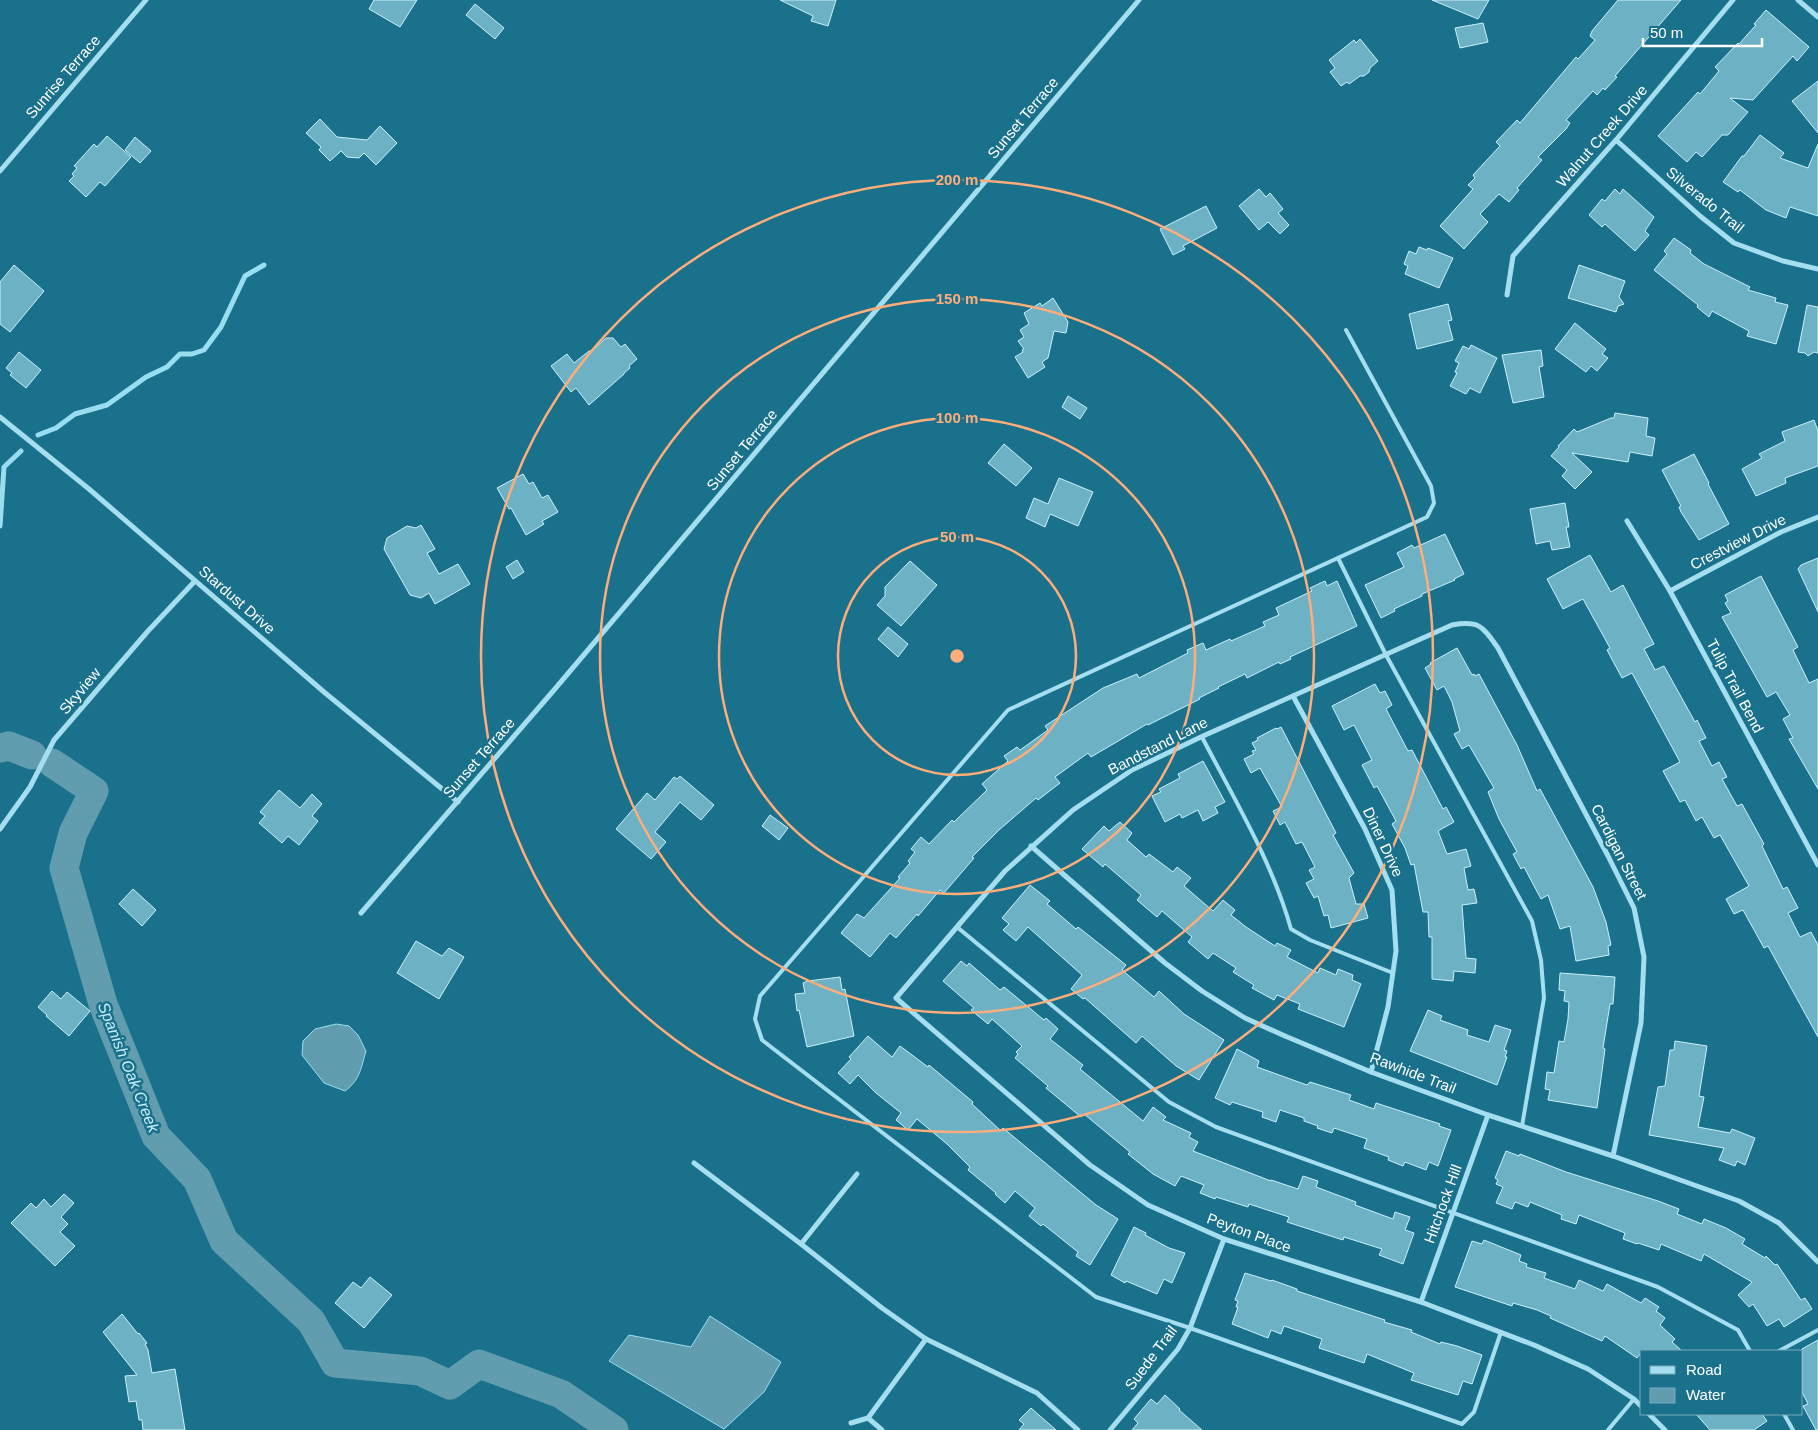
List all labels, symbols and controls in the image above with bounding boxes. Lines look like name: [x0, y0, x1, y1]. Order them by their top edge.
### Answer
scale bar: [1643, 15, 1762, 47]
text: 50 m: [1650, 24, 1683, 41]
street label: Sunrise Terrace: [22, 32, 103, 122]
street label: Sunset Terrace: [984, 74, 1061, 162]
street label: Walnut Creek Drive: [1553, 81, 1651, 190]
street label: Silverado Trail: [1663, 163, 1748, 236]
text: 200 m: [936, 171, 978, 188]
text: 150 m: [936, 290, 978, 307]
street label: Sunset Terrace: [703, 406, 780, 494]
text: 100 m: [936, 409, 978, 426]
street label: Crestview Drive: [1687, 510, 1788, 573]
text: 50 m: [940, 528, 974, 545]
street label: Stardust Drive: [196, 562, 279, 637]
street label: Tulip Trail Bend: [1704, 636, 1767, 736]
centre of rings: [948, 647, 966, 665]
street label: Skyview: [55, 664, 104, 717]
street label: Bandstand Lane: [1105, 713, 1210, 778]
street label: Sunset Terrace: [439, 714, 518, 801]
street label: Cardigan Street: [1588, 801, 1651, 903]
street label: Diner Drive: [1360, 804, 1407, 879]
water label: Spanish Oak Creek: [95, 1000, 163, 1136]
street label: Rawhide Trail: [1368, 1048, 1459, 1097]
street label: Hitchock Hill: [1420, 1162, 1465, 1246]
street label: Peyton Place: [1205, 1209, 1294, 1256]
street label: Suede Trail: [1121, 1322, 1180, 1393]
legend: [1640, 1350, 1803, 1415]
text: Road: [1686, 1361, 1722, 1378]
text: Water: [1686, 1386, 1725, 1403]

